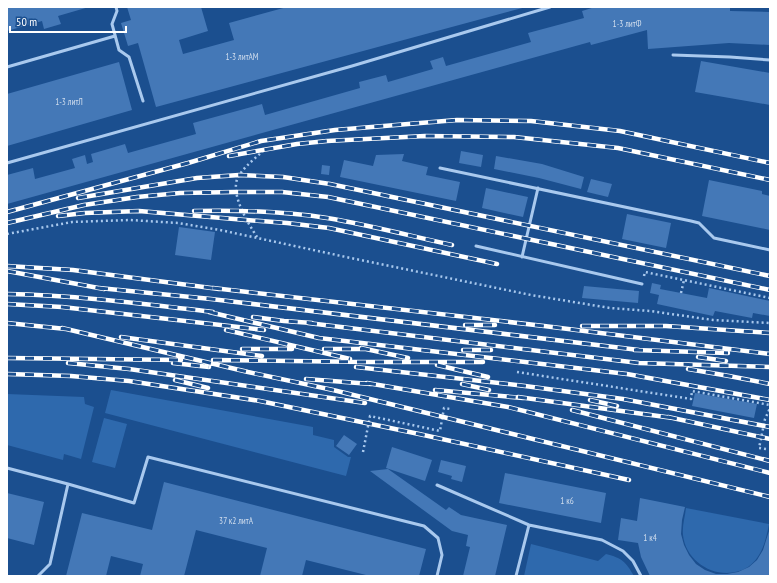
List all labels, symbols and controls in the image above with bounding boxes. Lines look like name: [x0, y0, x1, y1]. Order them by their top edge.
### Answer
scale bar: [10, 8, 126, 34]
text: 50 m: [16, 14, 37, 29]
house number: 1-3 литФ: [613, 18, 642, 29]
house number: 1-3 литАМ: [225, 51, 259, 62]
house number: 1-3 литЛ: [55, 96, 83, 107]
house number: 1 к6: [560, 495, 574, 506]
house number: 37 к2 литА: [219, 515, 254, 526]
house number: 1 к4: [643, 532, 657, 543]

